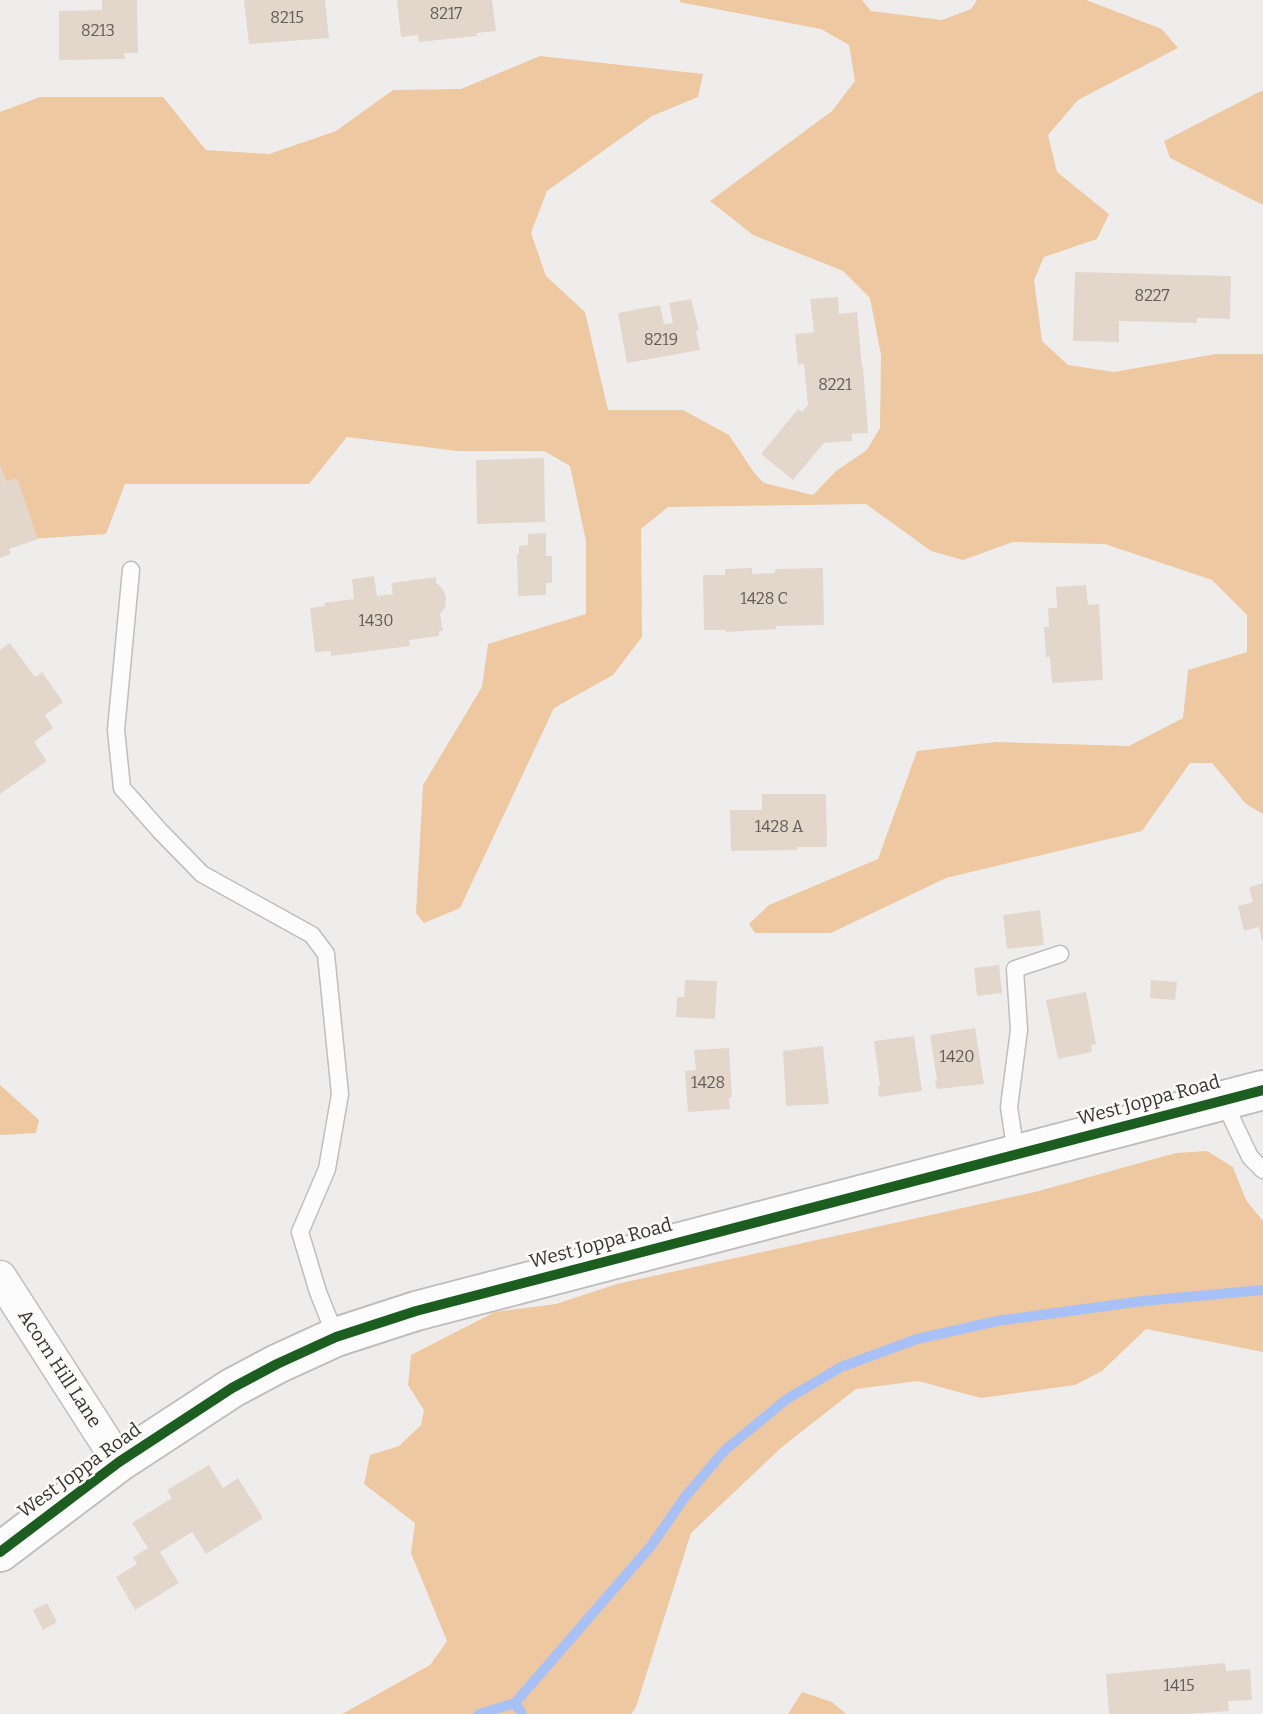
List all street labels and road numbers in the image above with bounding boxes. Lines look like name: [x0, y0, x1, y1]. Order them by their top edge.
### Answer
street label: West Joppa Road: [1075, 1071, 1223, 1131]
street label: West Joppa Road: [527, 1214, 675, 1274]
street label: Acorn Hill Lane: [12, 1306, 106, 1432]
street label: West Joppa Road: [14, 1419, 146, 1523]

